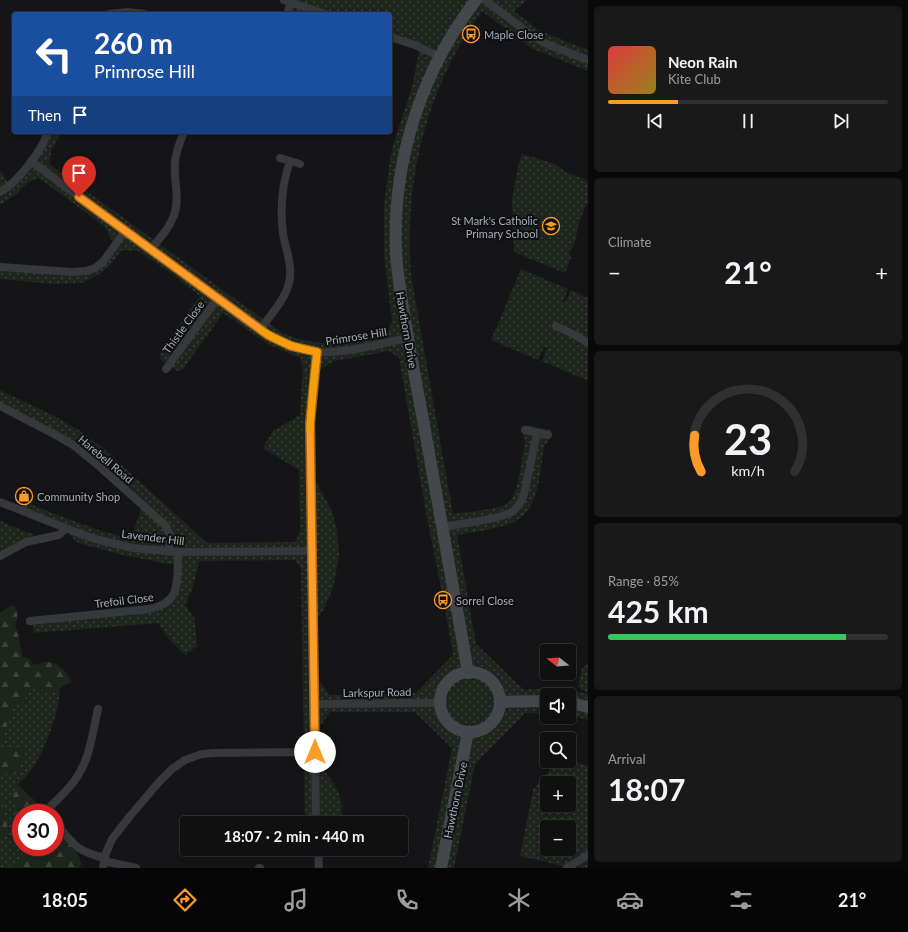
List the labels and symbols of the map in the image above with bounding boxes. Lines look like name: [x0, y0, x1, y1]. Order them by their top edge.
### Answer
bus stop icon: Maple Close: [461, 24, 481, 44]
place label: Maple Close: [484, 28, 544, 41]
pin: [62, 156, 96, 197]
place label: St Mark's Catholic Primary School: [451, 214, 538, 240]
school or university icon: St Mark's Catholic Primary School: [541, 216, 561, 236]
street label: Hawthorn Drive: [394, 291, 420, 370]
street label: Thistle Close: [160, 298, 207, 356]
street label: Primrose Hill: [324, 325, 388, 347]
street label: Harebell Road: [76, 432, 136, 486]
shop icon: Community Shop: [14, 486, 34, 506]
place label: Community Shop: [37, 490, 120, 503]
street label: Lavender Hill: [121, 527, 185, 547]
street label: Trefoil Close: [94, 590, 155, 610]
bus stop icon: Sorrel Close: [433, 590, 453, 610]
place label: Sorrel Close: [456, 594, 514, 607]
north arrow: [540, 644, 576, 680]
street label: Larkspur Road: [343, 685, 411, 699]
position arrow: [294, 731, 336, 773]
street label: Hawthorn Drive: [441, 760, 469, 839]
speed limit sign: 30: [12, 804, 64, 856]

